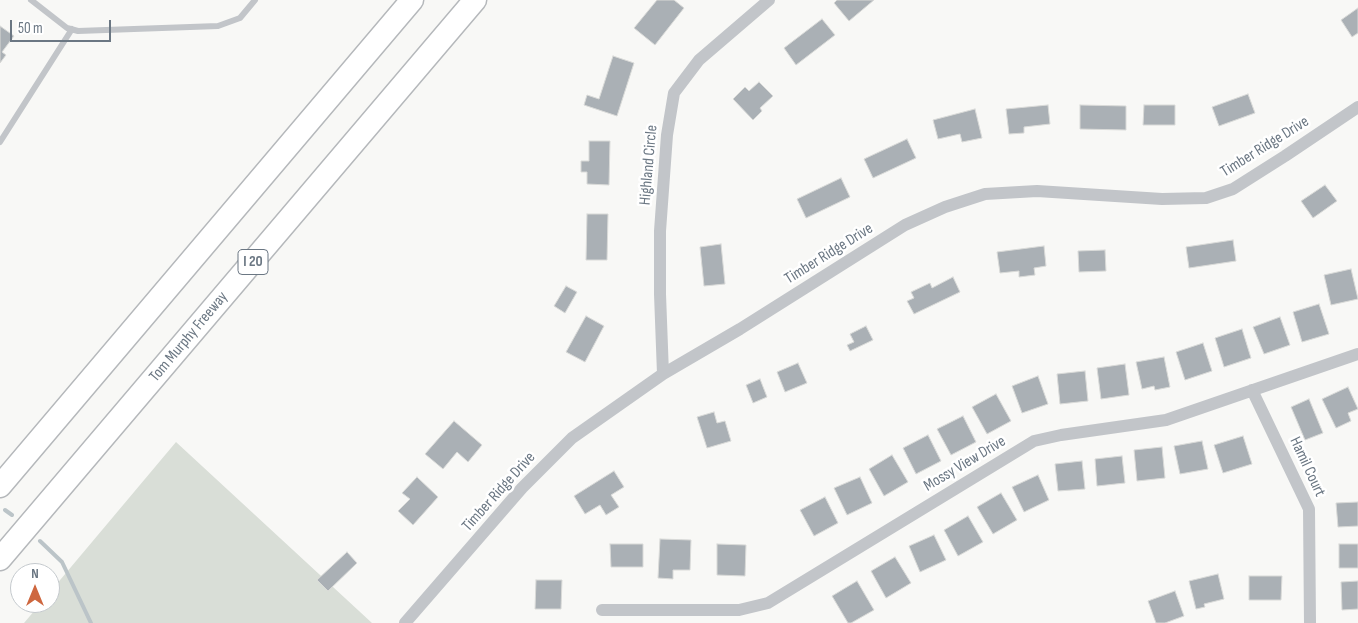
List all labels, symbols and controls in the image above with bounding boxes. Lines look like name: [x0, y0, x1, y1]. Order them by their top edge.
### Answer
scale bar: [12, 10, 114, 42]
text: 50 m: [18, 19, 43, 38]
street label: Timber Ridge Drive: [1217, 112, 1313, 182]
street label: Highland Circle: [636, 124, 662, 206]
street label: Timber Ridge Drive: [781, 219, 877, 289]
road number: I 20: [238, 250, 268, 274]
street label: Tom Murphy Freeway: [146, 288, 232, 386]
street label: Mossy View Drive: [921, 432, 1009, 496]
street label: Hamil Court: [1285, 434, 1329, 500]
street label: Timber Ridge Drive: [458, 448, 540, 536]
north arrow: [10, 563, 60, 613]
text: N: [31, 565, 39, 582]

